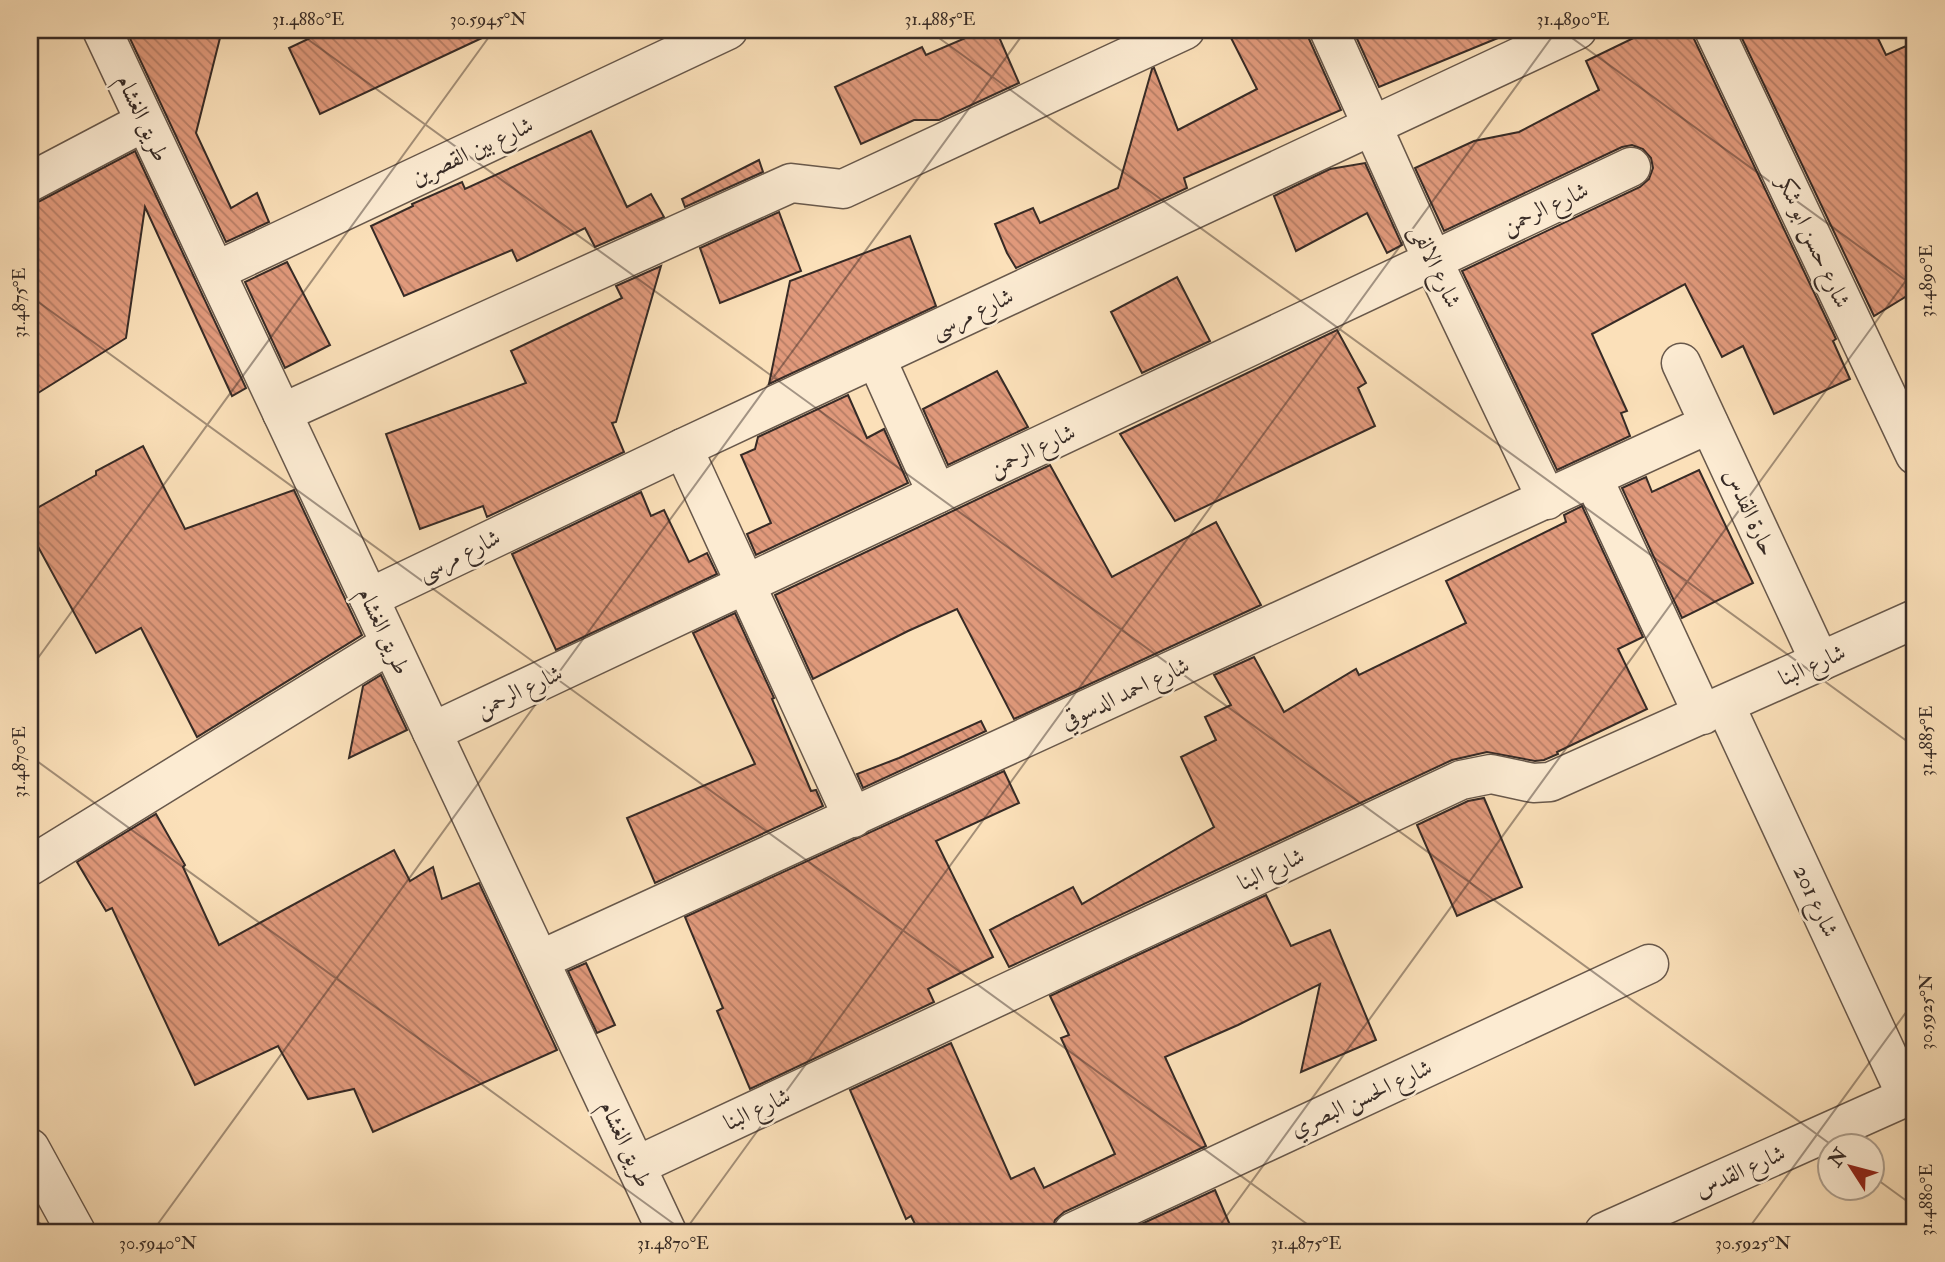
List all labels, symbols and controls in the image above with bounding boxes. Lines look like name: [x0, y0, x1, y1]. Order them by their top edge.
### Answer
text: 31.4880°E: [272, 8, 344, 31]
text: 30.5945°N: [450, 8, 526, 31]
text: 31.4885°E: [905, 8, 975, 31]
text: 31.4890°E: [1536, 8, 1610, 31]
street label: طريق الغشام: [106, 70, 176, 168]
street label: شارع بين القصرين: [406, 110, 540, 197]
street label: شارع حسن ابو شكر: [1765, 170, 1857, 315]
street label: شارع الرحمن: [1497, 175, 1595, 245]
street label: شارع الالفى: [1399, 219, 1468, 315]
text: 31.4890°E: [1915, 244, 1938, 318]
text: 31.4875°E: [8, 268, 31, 338]
street label: شارع مرسى: [926, 281, 1020, 349]
street label: شارع الرحمن: [984, 417, 1082, 487]
street label: حارة القدس: [1717, 464, 1783, 560]
street label: شارع مرسى: [413, 523, 507, 592]
street label: طريق الغشام: [347, 583, 417, 681]
street label: شارع البنا: [1774, 637, 1852, 697]
street label: شارع احمد الدسوقي: [1056, 650, 1196, 740]
street label: شارع الرحمن: [471, 658, 569, 728]
text: 31.4885°E: [1915, 706, 1938, 776]
text: 31.4870°E: [8, 726, 31, 798]
street label: شارع البنا: [1233, 841, 1311, 902]
street label: شارع 201: [1782, 860, 1845, 944]
text: 30.5925°N: [1915, 974, 1938, 1050]
street label: شارع الحسن البصري: [1286, 1053, 1439, 1148]
street label: شارع البنا: [719, 1081, 797, 1142]
street label: طريق الغشام: [589, 1096, 659, 1194]
north arrow: [1815, 1132, 1885, 1202]
street label: شارع القدس: [1690, 1138, 1792, 1208]
text: N: [1823, 1143, 1853, 1172]
text: 31.4880°E: [1915, 1164, 1938, 1236]
text: 30.5940°N: [119, 1232, 197, 1255]
text: 31.4870°E: [637, 1232, 709, 1255]
text: 31.4875°E: [1271, 1232, 1341, 1255]
text: 30.5925°N: [1715, 1232, 1791, 1255]

